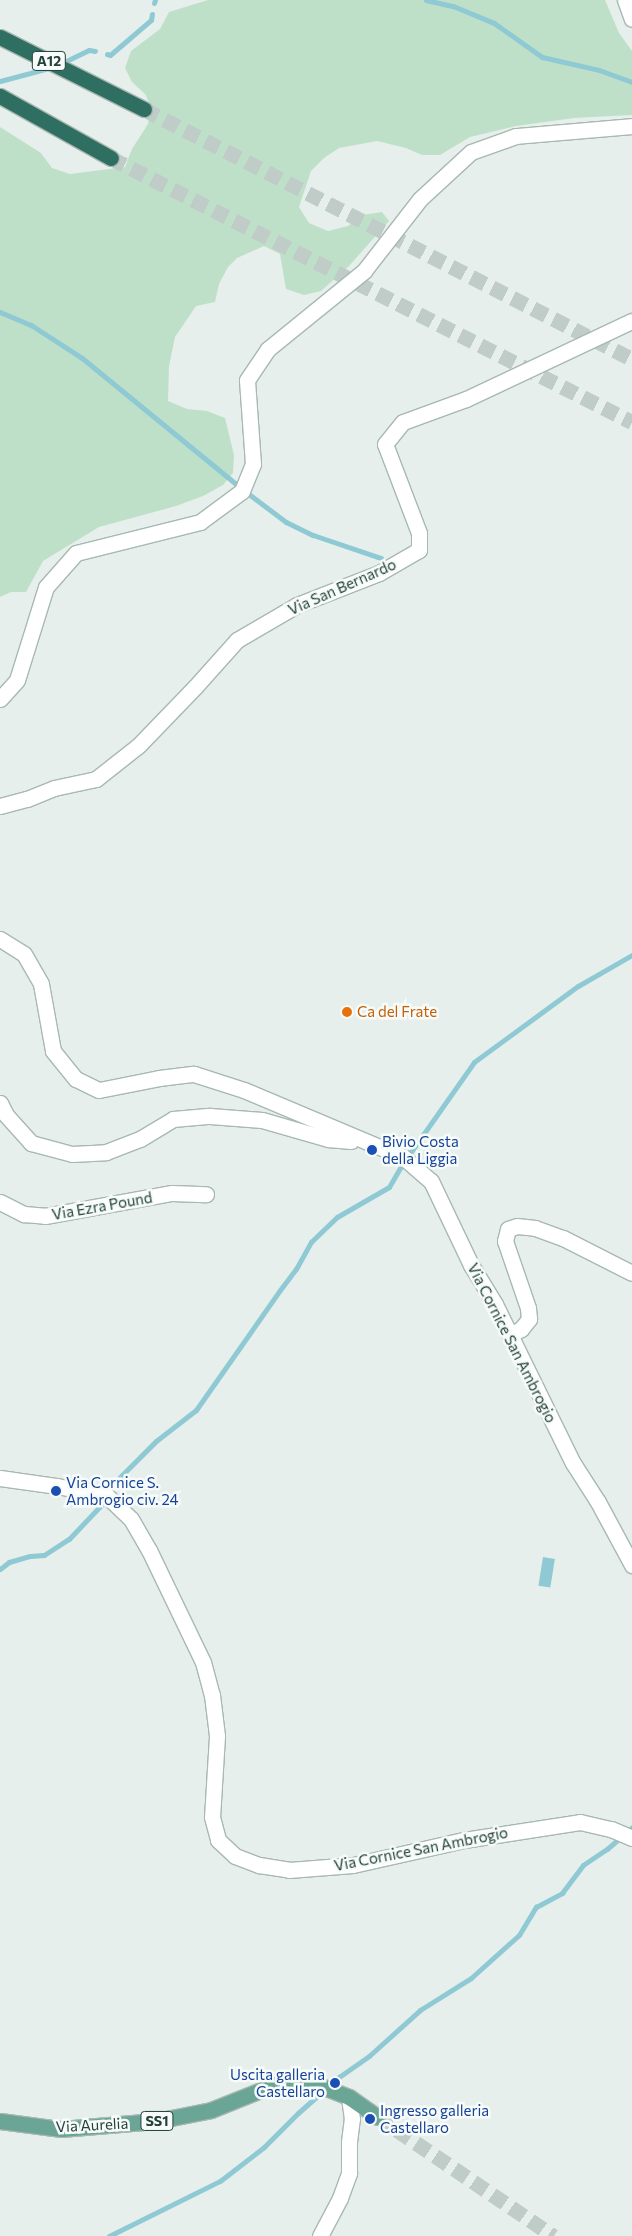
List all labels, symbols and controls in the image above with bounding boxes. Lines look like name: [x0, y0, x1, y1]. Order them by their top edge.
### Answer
road number: A12: [32, 49, 66, 72]
street label: Via San Bernardo: [285, 555, 399, 619]
place label: Ca del Frate: [357, 1003, 437, 1021]
marker: Ca del Frate: [341, 1006, 353, 1018]
place label: Bivio Costa della Liggia: [382, 1132, 459, 1167]
marker: Bivio Costa della Liggia: [366, 1144, 378, 1156]
street label: Via Ezra Pound: [50, 1188, 154, 1224]
street label: Via Cornice San Ambrogio: [464, 1260, 560, 1426]
place label: Via Cornice S. Ambrogio civ. 24: [66, 1473, 179, 1508]
marker: Via Cornice S. Ambrogio civ. 24: [50, 1485, 62, 1497]
street label: Via Cornice San Ambrogio: [332, 1823, 510, 1875]
place label: Uscita galleria Castellaro: [230, 2065, 325, 2100]
marker: Uscita galleria Castellaro: [329, 2077, 341, 2089]
place label: Ingresso galleria Castellaro: [380, 2101, 489, 2136]
road number: SS1: [140, 2110, 174, 2132]
marker: Ingresso galleria Castellaro: [364, 2113, 376, 2125]
street label: Via Aurelia: [55, 2114, 129, 2136]

